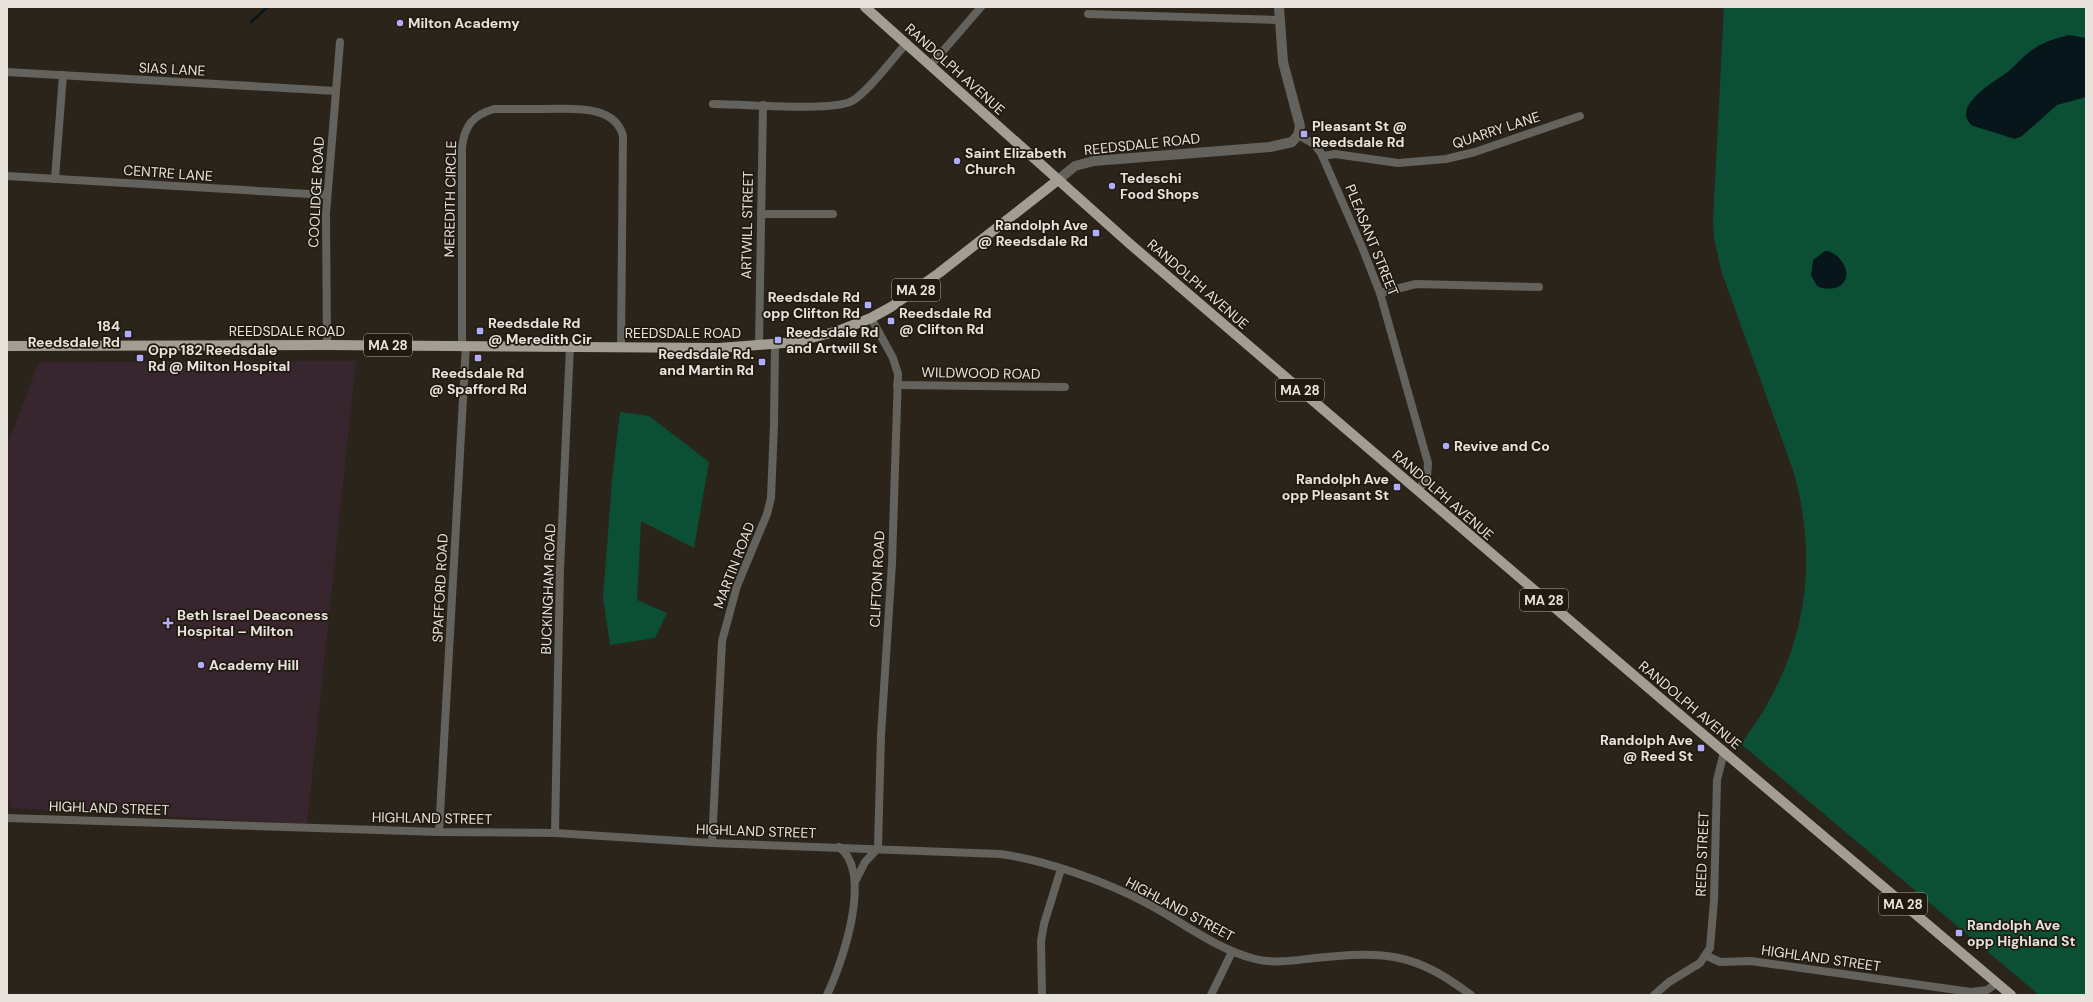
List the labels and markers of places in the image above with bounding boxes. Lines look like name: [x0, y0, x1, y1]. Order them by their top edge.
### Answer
place label: Milton Academy: [408, 14, 520, 32]
marker: Milton Academy: [395, 18, 405, 28]
place label: Pleasant St @ Reedsdale Rd: [1312, 117, 1407, 151]
marker: Pleasant St @ Reedsdale Rd: [1299, 129, 1309, 139]
place label: Saint Elizabeth Church: [965, 144, 1067, 178]
marker: Saint Elizabeth Church: [952, 156, 962, 166]
place label: Tedeschi Food Shops: [1120, 169, 1199, 203]
marker: Tedeschi Food Shops: [1107, 181, 1117, 191]
place label: Randolph Ave @ Reedsdale Rd: [978, 216, 1088, 250]
marker: Randolph Ave @ Reedsdale Rd: [1091, 228, 1101, 238]
place label: Reedsdale Rd opp Clifton Rd: [763, 288, 860, 322]
marker: Reedsdale Rd opp Clifton Rd: [863, 300, 873, 310]
place label: Reedsdale Rd @ Clifton Rd: [899, 304, 991, 338]
place label: Reedsdale Rd @ Meredith Cir: [488, 314, 592, 348]
marker: Reedsdale Rd @ Clifton Rd: [886, 316, 896, 326]
place label: 184 Reedsdale Rd: [28, 317, 120, 351]
place label: Reedsdale Rd and Artwill St: [786, 323, 878, 357]
marker: Reedsdale Rd @ Meredith Cir: [475, 326, 485, 336]
marker: 184 Reedsdale Rd: [123, 329, 133, 339]
marker: Reedsdale Rd and Artwill St: [773, 335, 783, 345]
place label: Opp 182 Reedsdale Rd @ Milton Hospital: [148, 341, 290, 375]
place label: Reedsdale Rd. and Martin Rd: [658, 345, 754, 379]
marker: Opp 182 Reedsdale Rd @ Milton Hospital: [135, 353, 145, 363]
marker: Reedsdale Rd @ Spafford Rd: [473, 353, 483, 363]
marker: Reedsdale Rd. and Martin Rd: [757, 357, 767, 367]
place label: Reedsdale Rd @ Spafford Rd: [429, 364, 527, 398]
place label: Revive and Co: [1454, 437, 1550, 455]
marker: Revive and Co: [1441, 441, 1451, 451]
place label: Randolph Ave opp Pleasant St: [1282, 470, 1389, 504]
marker: Randolph Ave opp Pleasant St: [1392, 482, 1402, 492]
place label: Beth Israel Deaconess Hospital – Milton: [177, 606, 328, 640]
marker: Beth Israel Deaconess Hospital – Milton: [162, 617, 174, 629]
place label: Academy Hill: [209, 656, 299, 674]
marker: Academy Hill: [196, 660, 206, 670]
place label: Randolph Ave @ Reed St: [1600, 731, 1693, 765]
marker: Randolph Ave @ Reed St: [1696, 743, 1706, 753]
place label: Randolph Ave opp Highland St: [1967, 916, 2076, 950]
marker: Randolph Ave opp Highland St: [1954, 928, 1964, 938]

